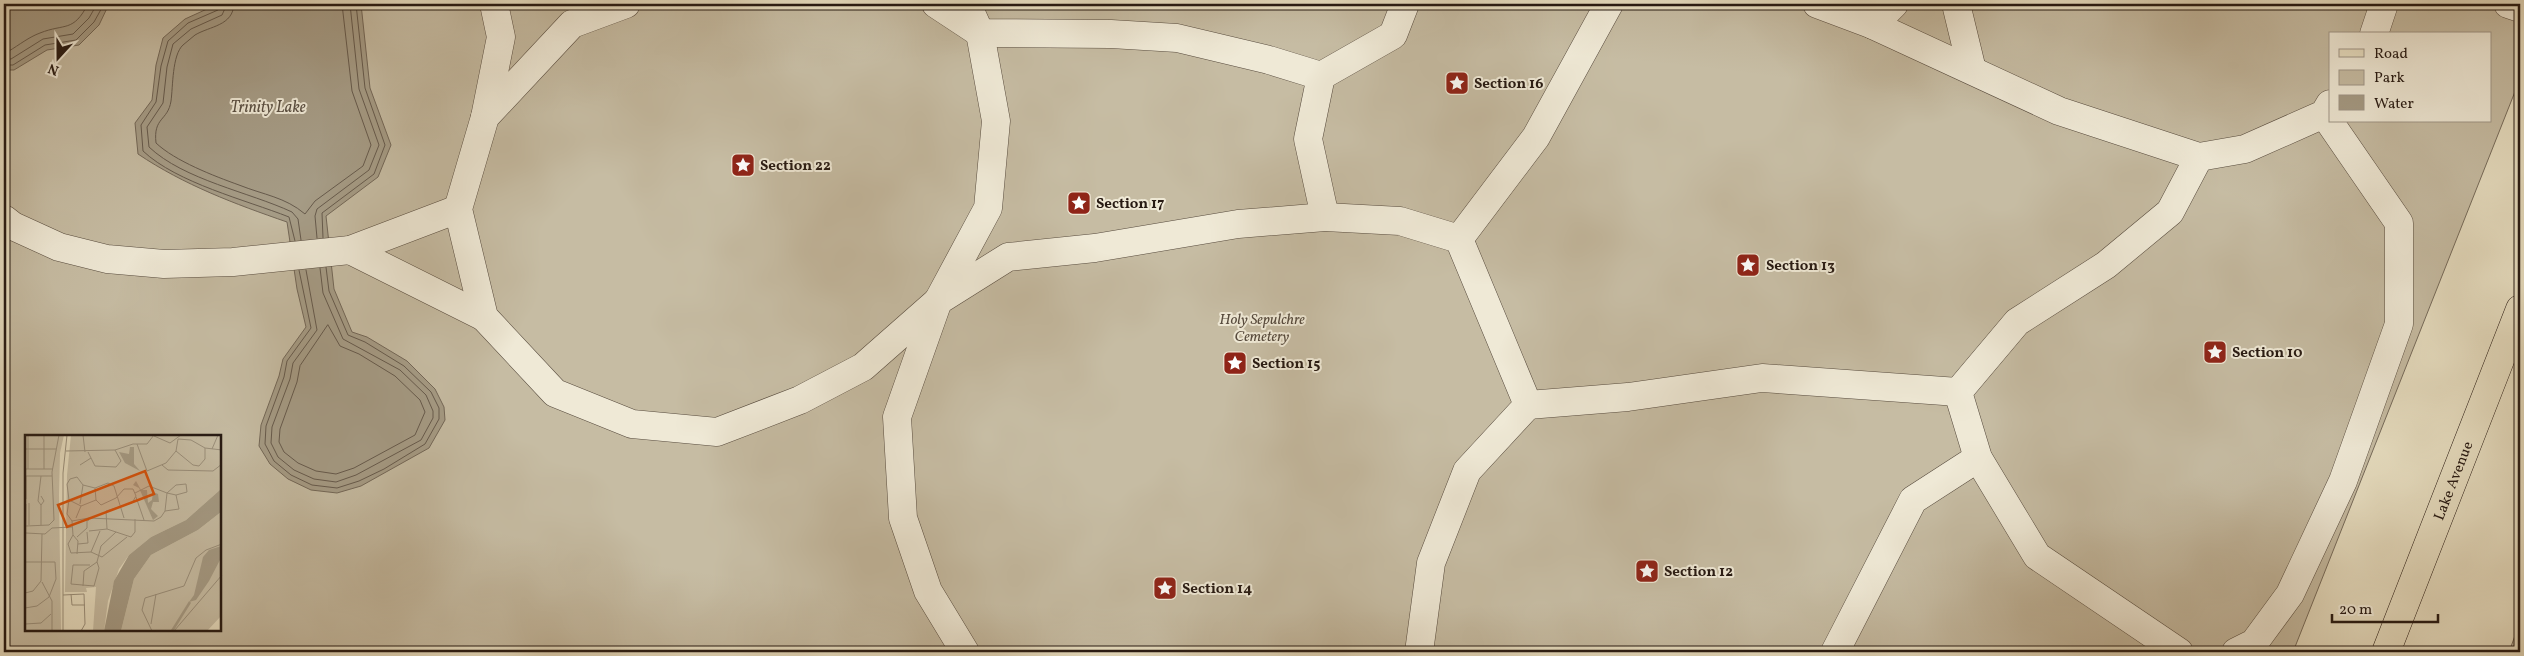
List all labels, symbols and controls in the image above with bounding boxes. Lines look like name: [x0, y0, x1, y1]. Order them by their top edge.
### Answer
north arrow: [32, 32, 82, 82]
legend: [2329, 32, 2492, 122]
text: Road: [2374, 44, 2408, 65]
text: N: [46, 58, 62, 79]
text: Park: [2374, 68, 2405, 89]
place icon: Section 16: [1444, 70, 1470, 96]
place label: Section 16: [1474, 74, 1543, 95]
text: Water: [2374, 94, 2414, 115]
water label: Trinity Lake: [230, 97, 306, 119]
place icon: Section 22: [730, 152, 756, 178]
place label: Section 22: [760, 156, 831, 177]
place icon: Section 17: [1066, 190, 1092, 216]
place label: Section 17: [1096, 194, 1164, 215]
place icon: Section 13: [1735, 252, 1761, 278]
place label: Section 13: [1766, 256, 1835, 277]
park label: Holy Sepulchre Cemetery: [1219, 310, 1305, 348]
place icon: Section 10: [2202, 339, 2228, 365]
place label: Section 10: [2232, 343, 2302, 364]
place icon: Section 15: [1222, 350, 1248, 376]
place label: Section 15: [1252, 354, 1320, 375]
inset map: [25, 435, 221, 631]
street label: Lake Avenue: [2429, 439, 2479, 524]
place icon: Section 12: [1634, 558, 1660, 584]
place label: Section 12: [1664, 562, 1733, 583]
place icon: Section 14: [1152, 575, 1178, 601]
place label: Section 14: [1182, 579, 1252, 600]
scale bar: [2332, 591, 2438, 623]
text: 20 m: [2339, 600, 2372, 621]

